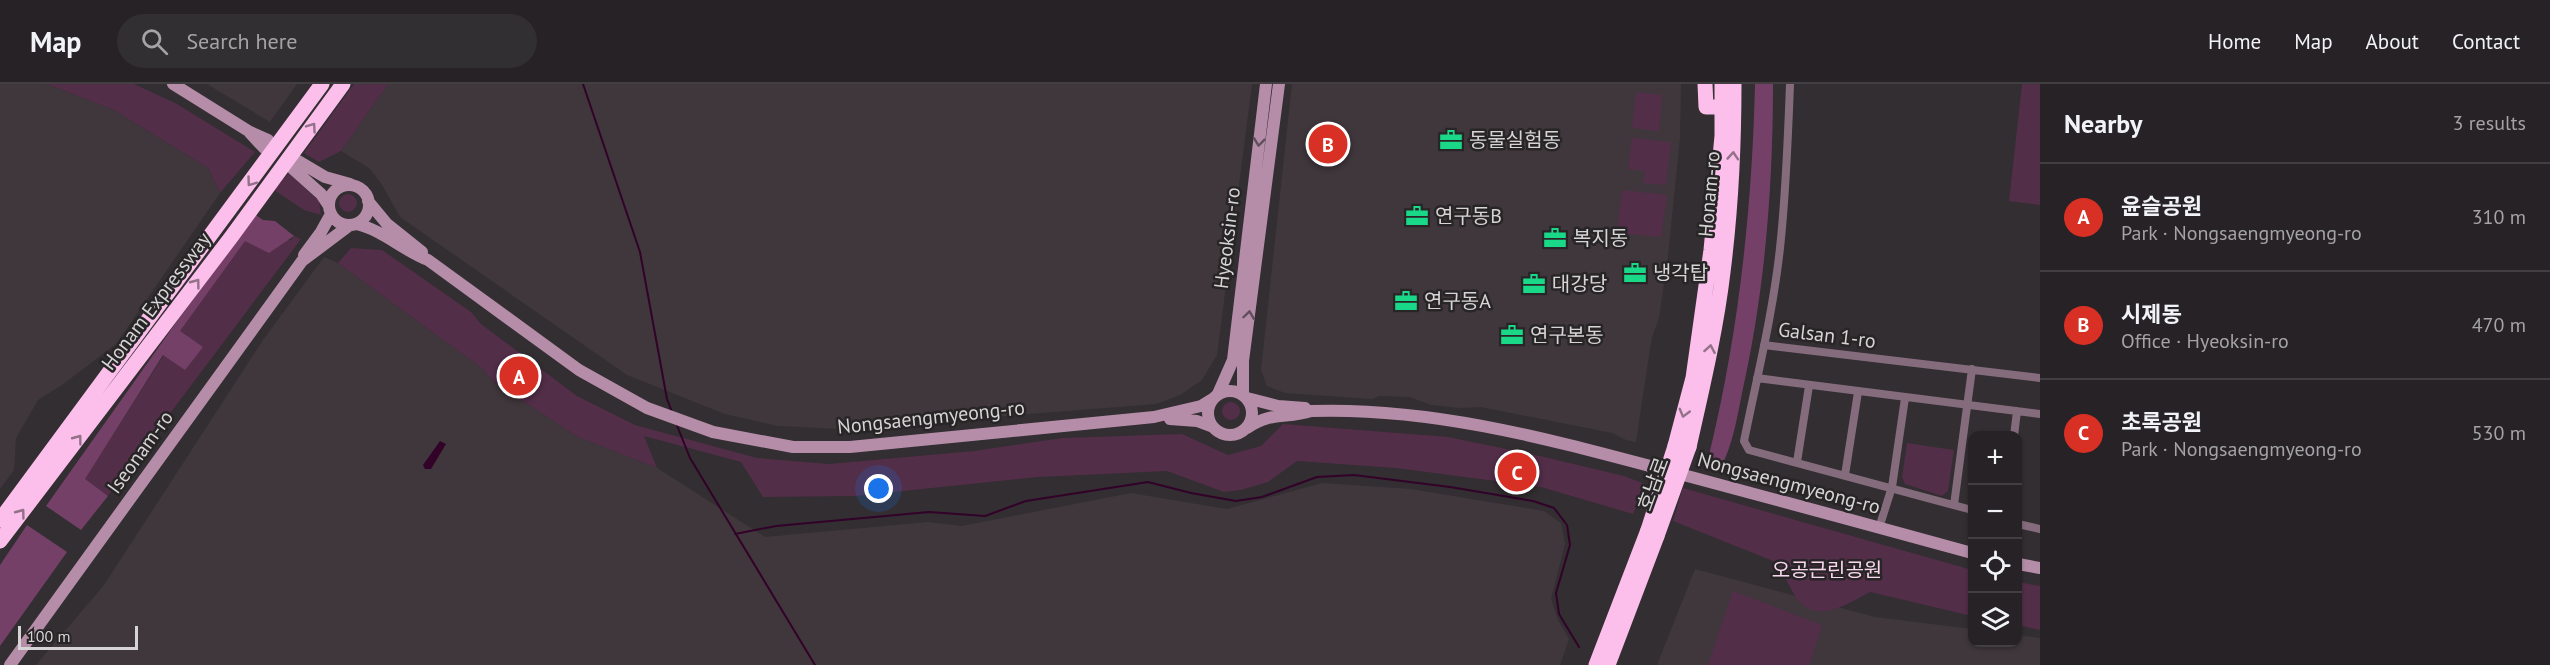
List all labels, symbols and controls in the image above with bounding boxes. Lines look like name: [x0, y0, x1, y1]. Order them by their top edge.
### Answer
search box: [117, 14, 537, 68]
text: Map: [30, 23, 81, 60]
icon: search: [138, 25, 171, 58]
text: Search here: [186, 27, 297, 55]
text: Home: [2208, 28, 2261, 55]
text: Map: [2294, 28, 2333, 55]
text: About: [2366, 28, 2419, 55]
text: Contact: [2452, 28, 2520, 55]
text: Nearby: [2064, 107, 2142, 140]
text: 3 results: [2453, 110, 2526, 136]
pin: B: [1308, 122, 1348, 166]
one-way arrow: [305, 123, 316, 134]
office icon: 동물실험동: [1438, 127, 1464, 153]
place label: 동물실험동: [1469, 127, 1561, 153]
one-way arrow: [1253, 137, 1265, 147]
street label: Honam-ro: [1692, 150, 1726, 238]
one-way arrow: [1726, 151, 1739, 160]
one-way arrow: [247, 176, 258, 187]
street label: Hyeoksin-ro: [1208, 186, 1246, 290]
text: 윤슬공원: [2121, 192, 2202, 220]
office icon: 연구동B: [1404, 203, 1430, 229]
place label: 연구동B: [1435, 203, 1502, 229]
text: A: [2077, 204, 2090, 230]
text: 310 m: [2472, 204, 2526, 230]
text: Park · Nongsaengmyeong-ro: [2121, 220, 2362, 246]
office icon: 복지동: [1542, 225, 1568, 251]
place label: 복지동: [1573, 225, 1628, 251]
street label: Honam Expressway: [96, 226, 217, 375]
office icon: 냉각탑: [1622, 260, 1648, 286]
place label: 냉각탑: [1653, 260, 1708, 286]
office icon: 대강당: [1521, 271, 1547, 297]
place label: 대강당: [1552, 271, 1607, 297]
one-way arrow: [188, 279, 199, 290]
office icon: 연구동A: [1393, 288, 1419, 314]
place label: 연구동A: [1424, 288, 1491, 314]
text: 시제동: [2121, 300, 2182, 328]
one-way arrow: [1242, 310, 1254, 320]
text: B: [2078, 312, 2089, 338]
text: 470 m: [2472, 312, 2526, 338]
street label: Galsan 1-ro: [1777, 316, 1877, 354]
office icon: 연구본동: [1499, 322, 1525, 348]
place label: 연구본동: [1530, 322, 1604, 348]
text: Office · Hyeoksin-ro: [2121, 328, 2289, 354]
one-way arrow: [1703, 344, 1716, 354]
pin: A: [500, 354, 538, 398]
street label: Nongsaengmyeong-ro: [836, 394, 1026, 440]
street label: Iseonam-ro: [101, 405, 179, 499]
one-way arrow: [1678, 407, 1691, 417]
text: 초록공원: [2121, 408, 2202, 436]
text: C: [2078, 420, 2089, 446]
text: 530 m: [2472, 420, 2526, 446]
map controls: [1968, 431, 2022, 647]
button: +: [1968, 431, 2022, 485]
one-way arrow: [70, 434, 81, 445]
text: Park · Nongsaengmyeong-ro: [2121, 436, 2362, 462]
street label: Nongsaengmyeong-ro: [1695, 446, 1883, 520]
pin: C: [1498, 450, 1537, 494]
street label: 호남로: [1631, 454, 1675, 514]
your location: [864, 474, 893, 503]
button: −: [1968, 485, 2022, 539]
one-way arrow: [14, 509, 25, 520]
button: locate: [1968, 539, 2022, 593]
park label: 오공근린공원: [1772, 557, 1882, 583]
button: layers: [1968, 593, 2022, 647]
scale bar: [18, 623, 138, 650]
text: 100 m: [27, 626, 70, 646]

